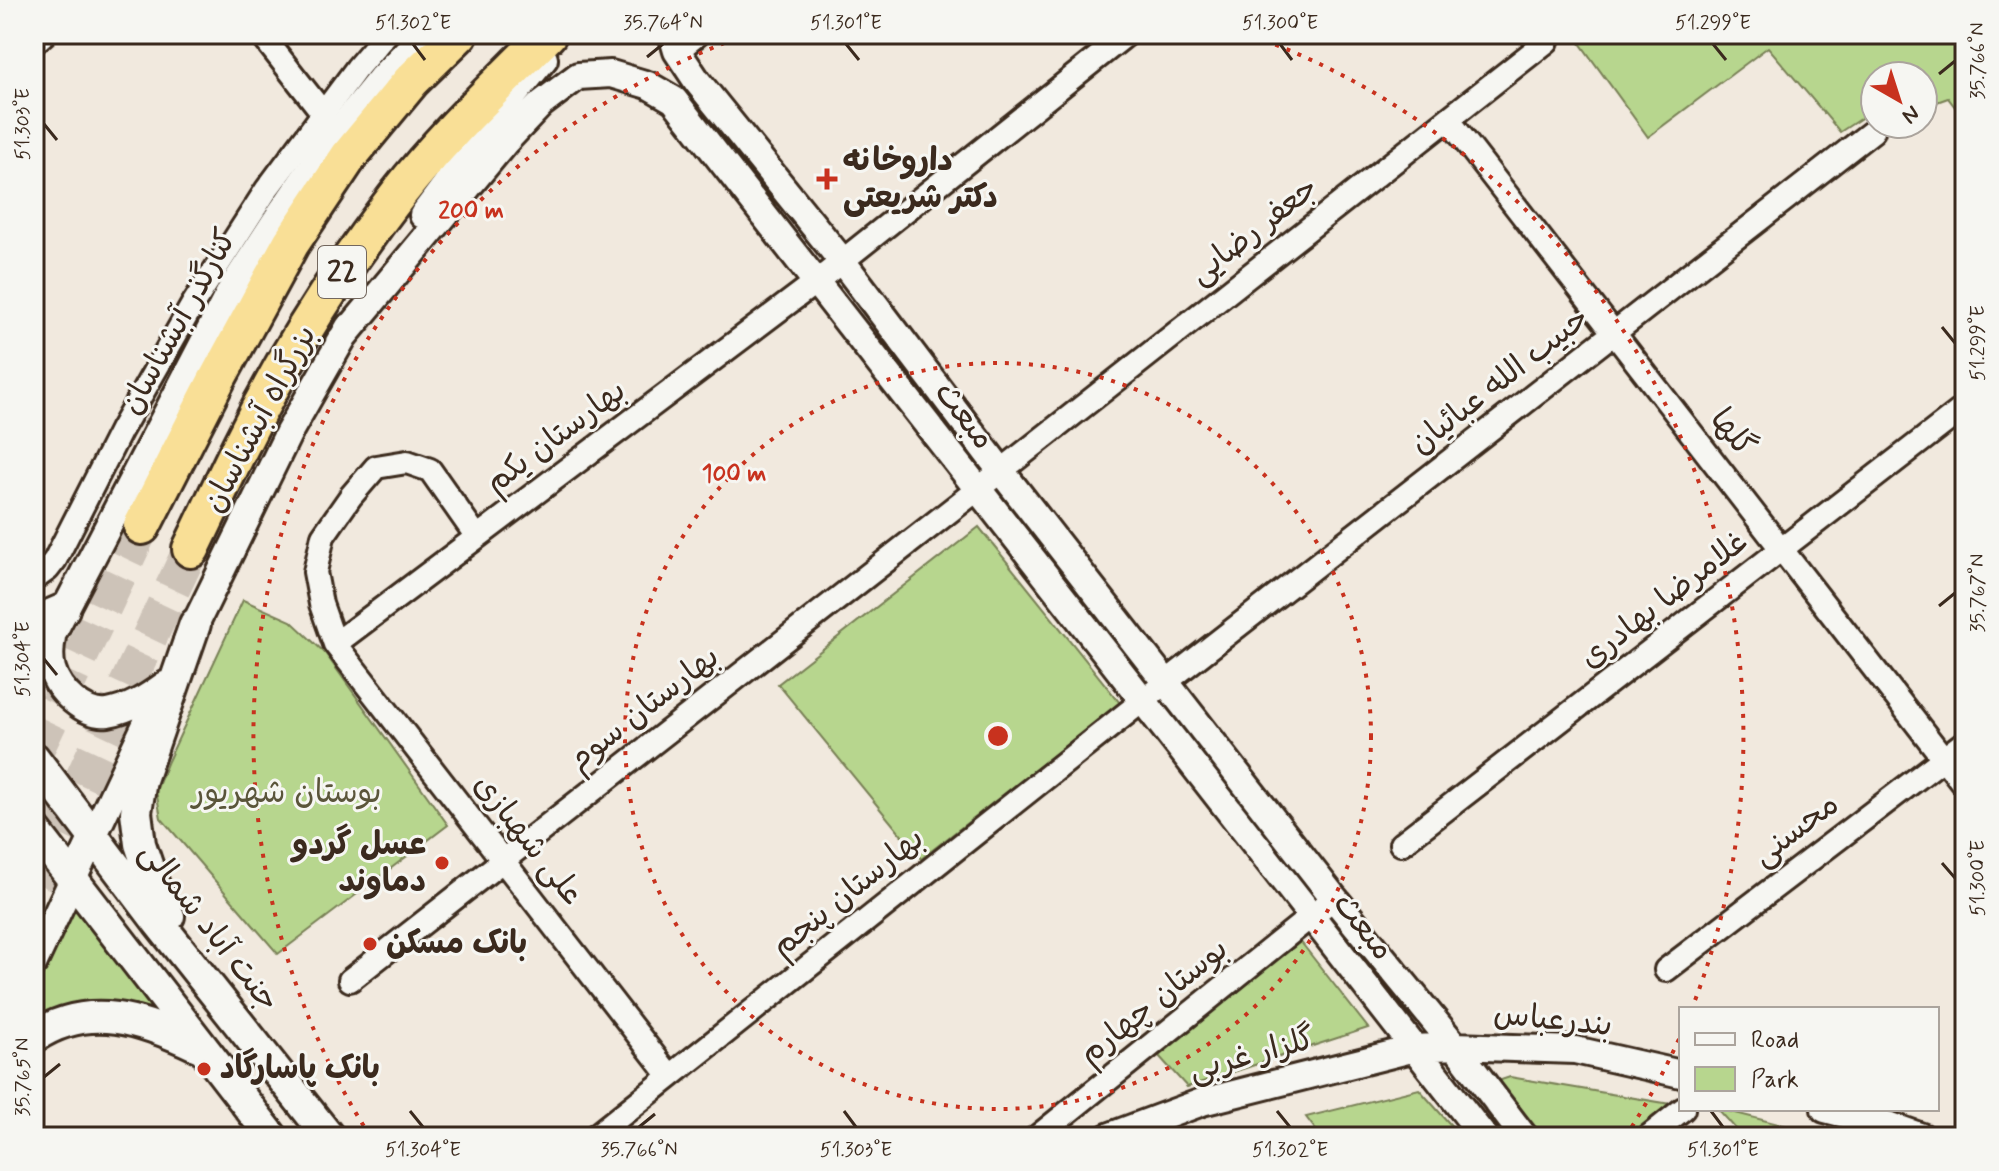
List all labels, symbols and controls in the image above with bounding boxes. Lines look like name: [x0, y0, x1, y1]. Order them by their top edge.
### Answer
text: 51.302°E: [375, 10, 451, 37]
text: 35.764°N: [623, 10, 703, 37]
text: 51.301°E: [810, 10, 882, 37]
text: 51.300°E: [1242, 10, 1318, 37]
text: 51.299°E: [1675, 10, 1751, 37]
text: 35.766°N: [1965, 22, 1992, 100]
north arrow: [1859, 60, 1939, 140]
text: 51.303°E: [10, 88, 37, 160]
text: N: [1896, 98, 1925, 129]
place label: داروخانه دکتر شریعتی: [843, 140, 998, 219]
street label: جعفر رضایی: [1181, 167, 1327, 295]
marker: داروخانه دکتر شریعتی: [818, 170, 836, 188]
text: 200 m: [438, 196, 504, 227]
street label: کنارگذر آبشناسان: [111, 222, 247, 422]
road number: 22: [318, 246, 366, 298]
street label: حبیب الله عبائیان: [1402, 298, 1598, 464]
text: 51.299°E: [1965, 305, 1992, 381]
street label: بزرگراه آبشناسان: [193, 318, 327, 520]
street label: بهارستان یکم: [477, 370, 636, 505]
street label: مبعث: [924, 373, 1004, 459]
street label: گلها: [1700, 400, 1764, 466]
text: 100 m: [702, 459, 766, 490]
street label: غلامرضا بهادری: [1571, 521, 1757, 679]
text: 35.767°N: [1965, 554, 1992, 632]
text: 51.304°E: [10, 621, 37, 697]
street label: بهارستان سوم: [560, 637, 730, 783]
centre of rings: [984, 722, 1012, 750]
street label: علی شهبازی: [463, 766, 593, 914]
park label: بوستان شهریور: [189, 772, 382, 814]
street label: محسنی: [1744, 784, 1848, 876]
street label: بهارستان پنجم: [763, 818, 934, 968]
place label: عسل گردو دماوند: [290, 823, 426, 903]
street label: جنت آباد شمالی: [129, 833, 289, 1021]
text: 51.300°E: [1965, 840, 1992, 916]
marker: عسل گردو دماوند: [433, 854, 451, 872]
street label: مبعث: [1323, 884, 1403, 970]
place label: بانک مسکن: [386, 923, 527, 965]
street label: بوستان چهارم: [1071, 929, 1238, 1076]
marker: بانک مسکن: [361, 935, 379, 953]
street label: بندرعباس: [1492, 993, 1614, 1047]
legend: [1679, 1007, 1939, 1111]
street label: گلزار غربی: [1184, 1018, 1320, 1092]
text: Road: [1751, 1025, 1799, 1056]
text: 35.765°N: [10, 1038, 37, 1116]
place label: بانک پاسارگاد: [220, 1047, 380, 1090]
marker: بانک پاسارگاد: [195, 1060, 213, 1078]
text: Park: [1751, 1065, 1799, 1096]
text: 51.304°E: [385, 1137, 461, 1164]
text: 35.766°N: [600, 1137, 678, 1164]
text: 51.303°E: [820, 1137, 892, 1164]
text: 51.302°E: [1252, 1137, 1328, 1164]
text: 51.301°E: [1687, 1137, 1759, 1164]

